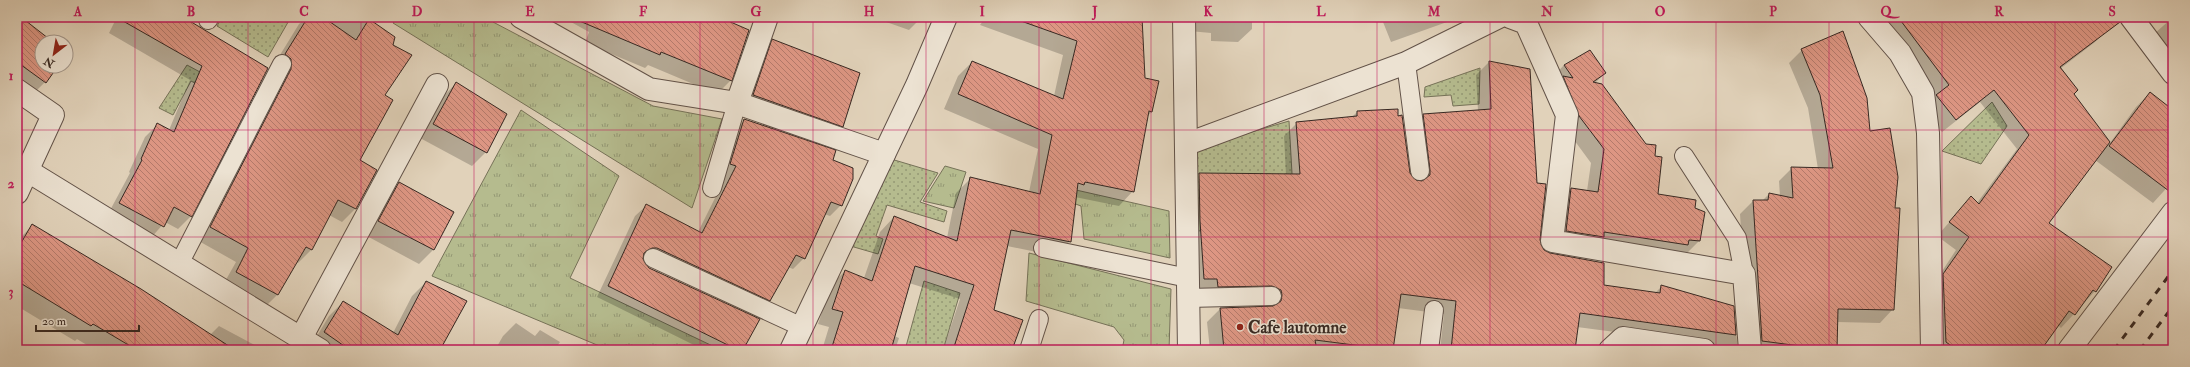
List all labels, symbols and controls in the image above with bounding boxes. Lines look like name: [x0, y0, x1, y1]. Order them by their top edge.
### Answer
text: A: [73, 4, 83, 20]
text: B: [187, 4, 195, 20]
text: C: [299, 4, 309, 20]
text: D: [412, 4, 423, 20]
text: E: [525, 4, 535, 20]
text: F: [639, 4, 648, 20]
text: G: [751, 4, 762, 20]
text: H: [864, 4, 875, 20]
text: I: [979, 4, 985, 20]
text: J: [1091, 4, 1098, 21]
text: K: [1203, 4, 1213, 20]
text: L: [1316, 4, 1326, 20]
text: M: [1427, 4, 1441, 20]
text: N: [1540, 4, 1553, 20]
text: O: [1655, 4, 1666, 20]
text: P: [1769, 4, 1777, 20]
text: Q: [1881, 4, 1901, 20]
text: R: [1994, 4, 2004, 20]
text: S: [2108, 4, 2116, 20]
north arrow: [34, 34, 74, 74]
text: N: [41, 53, 58, 71]
text: 1: [9, 68, 14, 84]
text: 2: [8, 176, 15, 192]
text: 3: [9, 284, 14, 300]
scale bar: [36, 307, 139, 333]
text: 20 m: [42, 314, 67, 329]
place label: Cafe lautomne: [1248, 317, 1347, 338]
marker: Cafe lautomne: [1235, 322, 1245, 332]

